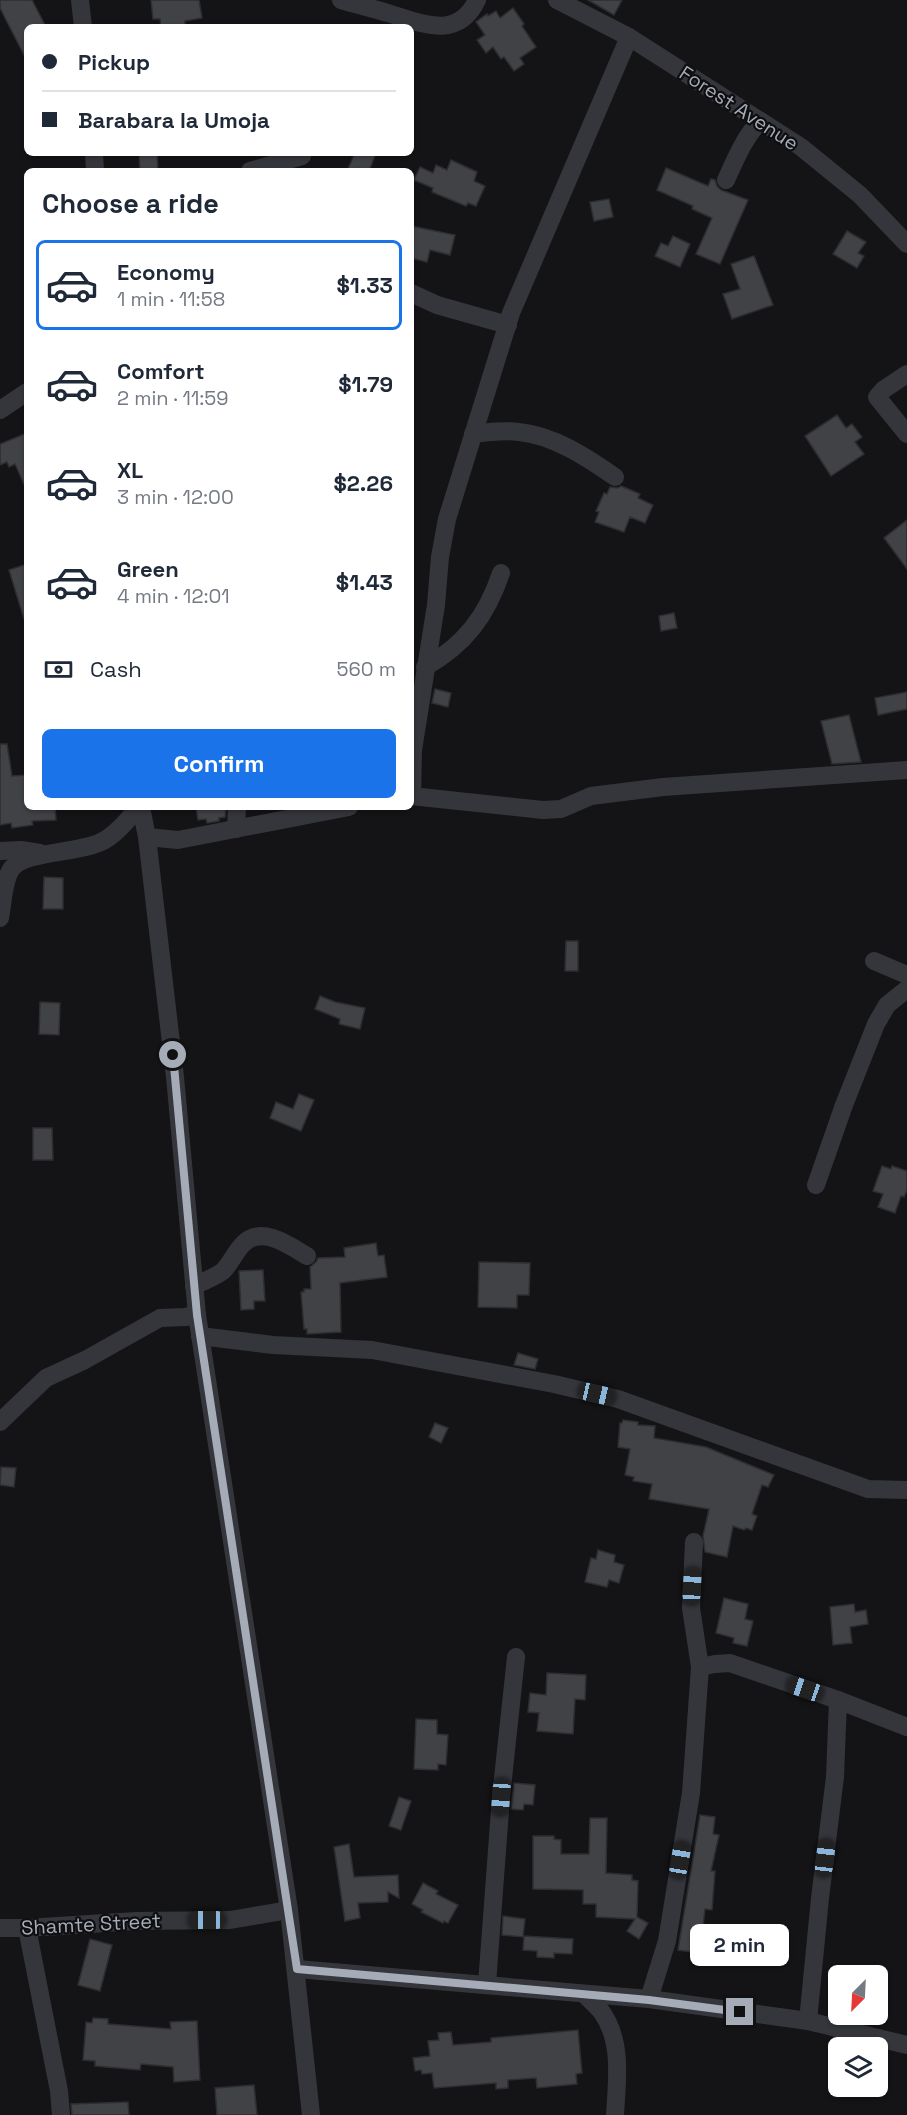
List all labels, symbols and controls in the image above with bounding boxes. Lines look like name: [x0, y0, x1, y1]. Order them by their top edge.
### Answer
text: Pickup: [78, 48, 150, 76]
street label: Forest Avenue: [674, 60, 804, 156]
text: Barabara la Umoja: [78, 106, 270, 134]
text: Choose a ride: [42, 186, 219, 221]
icon: car: [45, 258, 99, 312]
text: Economy: [117, 258, 215, 286]
text: $1.33: [336, 271, 393, 299]
text: 1 min · 11:58: [117, 286, 225, 312]
icon: car: [45, 357, 99, 411]
text: Comfort: [117, 357, 205, 385]
text: $1.79: [338, 370, 393, 398]
text: 2 min · 11:59: [117, 385, 229, 411]
icon: car: [45, 456, 99, 510]
text: XL: [117, 456, 143, 484]
text: $2.26: [333, 469, 393, 497]
text: 3 min · 12:00: [117, 484, 234, 510]
icon: car: [45, 555, 99, 609]
text: Green: [117, 555, 179, 583]
text: $1.43: [336, 568, 393, 596]
text: 4 min · 12:01: [117, 583, 230, 609]
icon: cash: [42, 653, 75, 686]
text: Cash: [90, 655, 142, 683]
text: 560 m: [337, 656, 396, 682]
button: Confirm: [42, 729, 396, 798]
route start: [159, 1041, 186, 1068]
car: [577, 1381, 617, 1407]
car: [682, 1568, 702, 1604]
car: [785, 1675, 825, 1703]
car: [491, 1778, 511, 1816]
car: [814, 1839, 836, 1877]
car: [668, 1841, 692, 1879]
street label: Shamte Street: [20, 1907, 162, 1941]
car: [189, 1911, 225, 1929]
callout: 2 min: [690, 1925, 789, 1967]
text: 2 min: [714, 1932, 765, 1958]
north arrow: [828, 1965, 888, 2025]
map controls: [828, 1965, 888, 2097]
route end: [726, 1998, 753, 2025]
button: layers: [828, 2037, 888, 2097]

